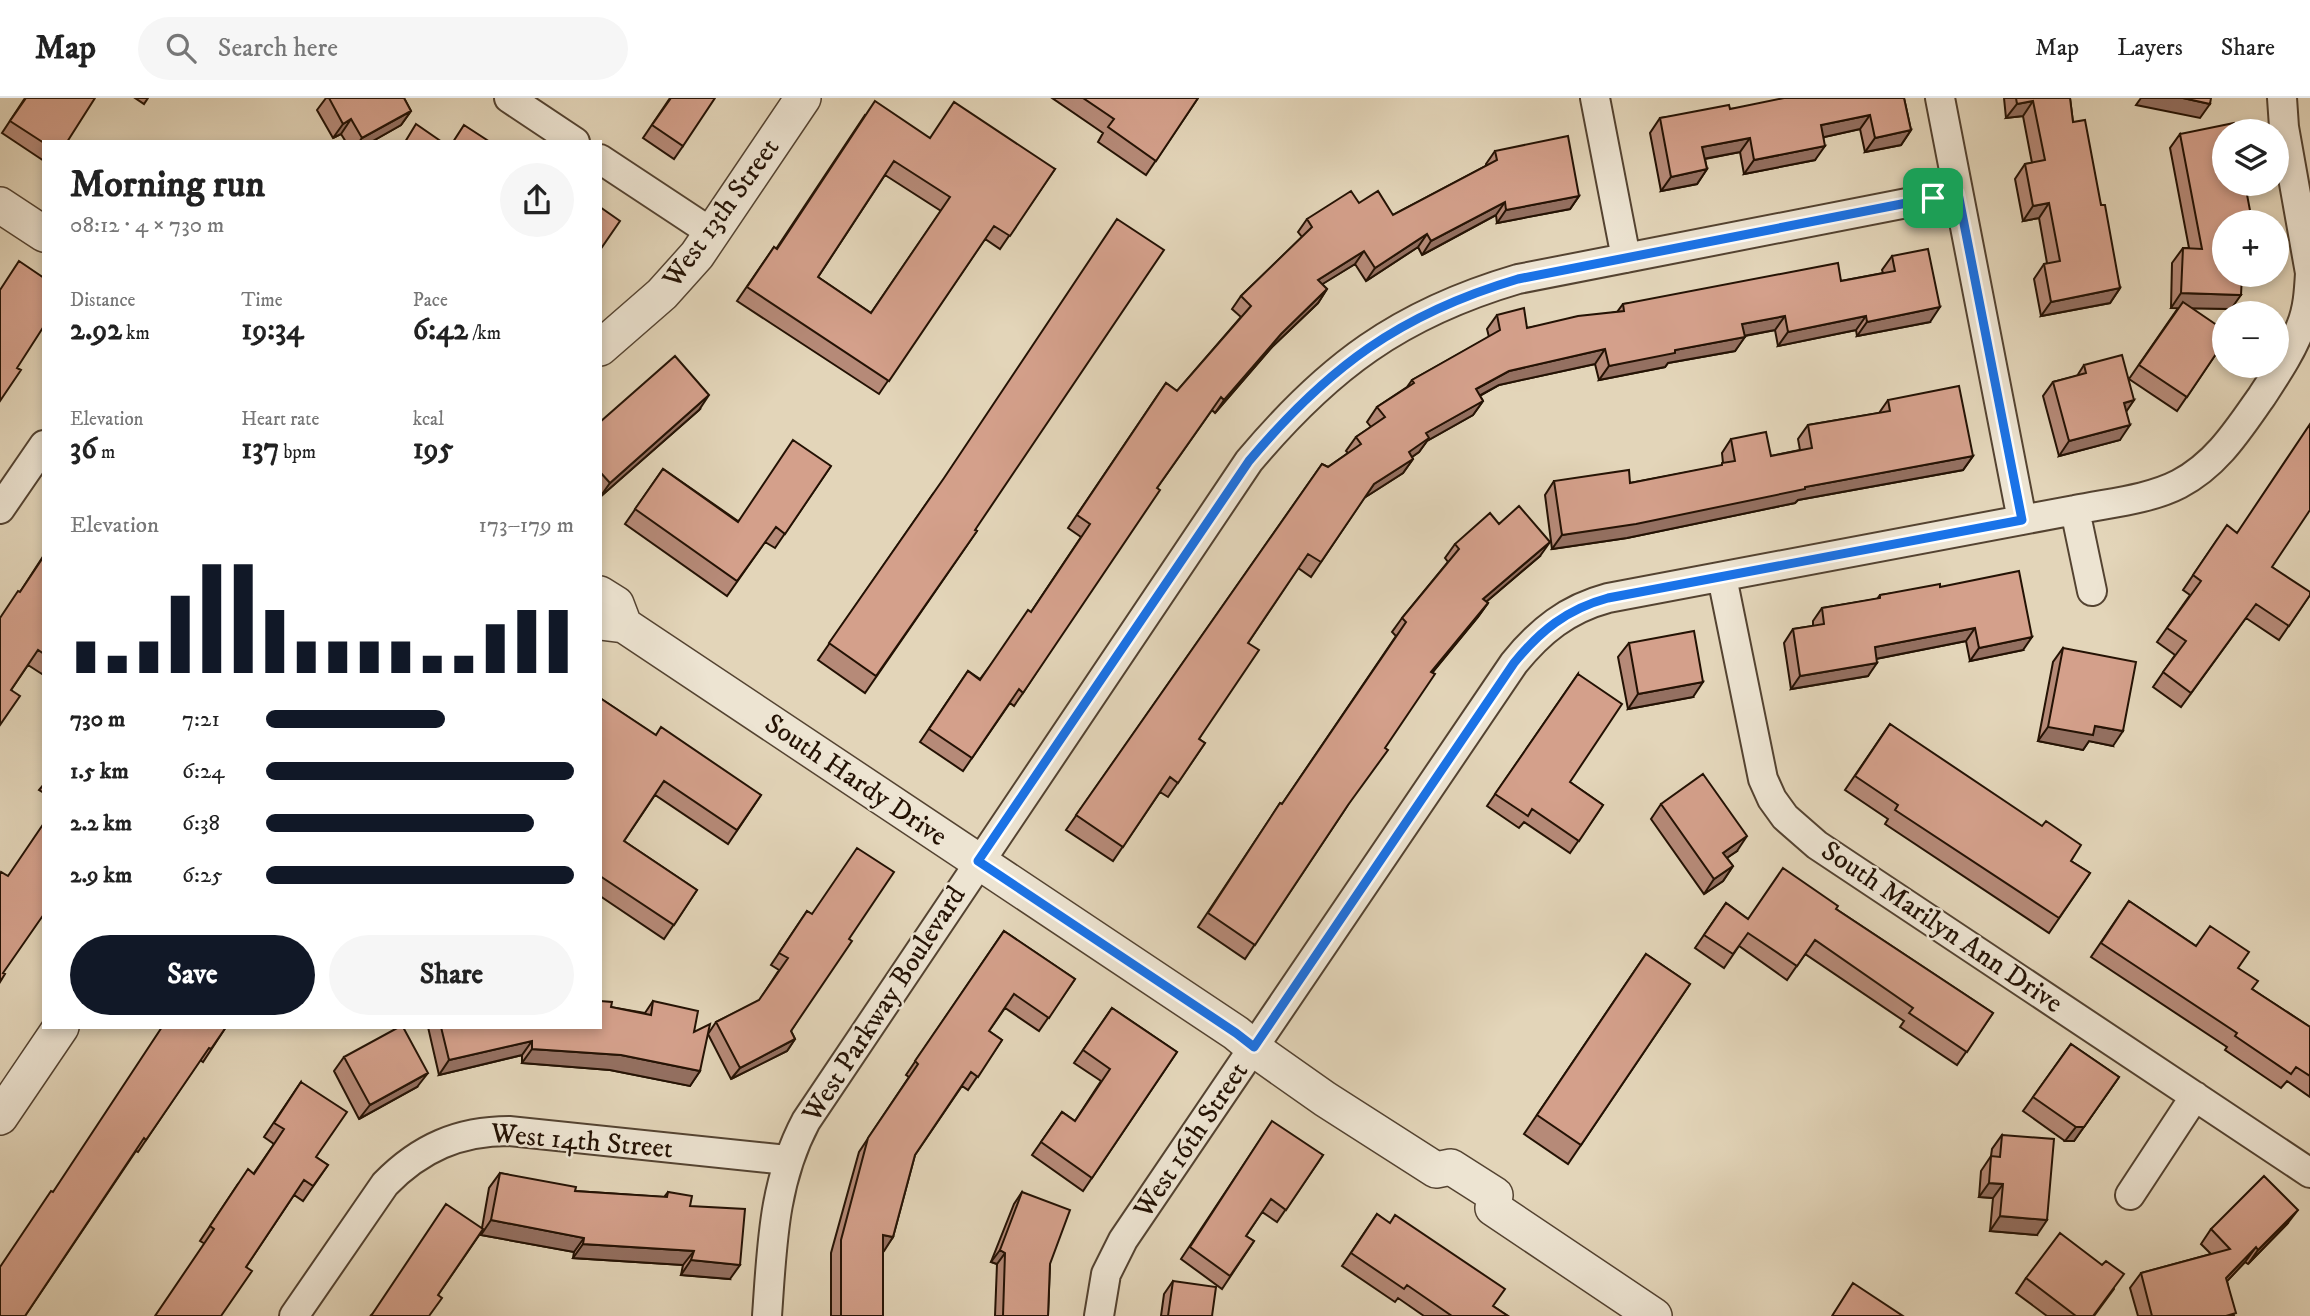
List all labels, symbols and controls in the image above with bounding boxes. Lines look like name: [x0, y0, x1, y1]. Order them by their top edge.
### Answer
search box: [138, 17, 628, 80]
text: Map: [35, 28, 96, 69]
icon: search: [162, 29, 200, 67]
text: Search here: [218, 32, 338, 65]
text: Map: [2035, 33, 2079, 63]
text: Layers: [2117, 33, 2183, 63]
text: Share: [2221, 33, 2275, 63]
map controls: [2212, 119, 2289, 378]
button: layers: [2212, 119, 2289, 196]
street label: West 13th Street: [654, 131, 787, 296]
text: Morning run: [70, 161, 265, 209]
button: share: [500, 163, 574, 237]
pin: [1903, 168, 1963, 228]
icon: arrive: [1914, 179, 1952, 217]
button: +: [2212, 210, 2289, 287]
text: 08:12 · 4 × 730 m: [70, 211, 224, 240]
text: Distance: [70, 289, 135, 312]
text: Time: [241, 289, 283, 312]
text: Pace: [413, 289, 448, 312]
button: −: [2212, 301, 2289, 378]
text: 2.92: [70, 312, 122, 349]
text: 19:34: [241, 312, 304, 349]
text: 6:42: [413, 312, 468, 349]
text: km: [122, 322, 150, 345]
text: /km: [468, 322, 501, 345]
text: Elevation: [70, 408, 144, 431]
text: Heart rate: [241, 408, 319, 431]
text: kcal: [413, 408, 444, 431]
text: 36: [70, 431, 97, 468]
text: 137: [241, 431, 279, 468]
text: 195: [413, 431, 453, 468]
text: m: [97, 441, 115, 464]
text: bpm: [279, 441, 316, 464]
text: Elevation: [70, 511, 159, 540]
text: 173–179 m: [478, 511, 574, 540]
text: 730 m: [70, 705, 125, 734]
text: 7:21: [182, 705, 220, 734]
street label: South Hardy Drive: [758, 706, 954, 854]
text: 1.5 km: [70, 757, 129, 786]
text: 6:24: [182, 757, 225, 786]
text: 2.2 km: [70, 809, 132, 838]
text: 6:38: [182, 809, 220, 838]
street label: South Marilyn Ann Drive: [1814, 833, 2070, 1021]
text: 2.9 km: [70, 861, 132, 890]
text: 6:25: [182, 861, 223, 890]
street label: West Parkway Boulevard: [794, 879, 973, 1130]
button: Save: [70, 935, 315, 1015]
button: Share: [329, 935, 574, 1015]
street label: West 16th Street: [1125, 1055, 1256, 1226]
street label: West 14th Street: [489, 1116, 674, 1166]

